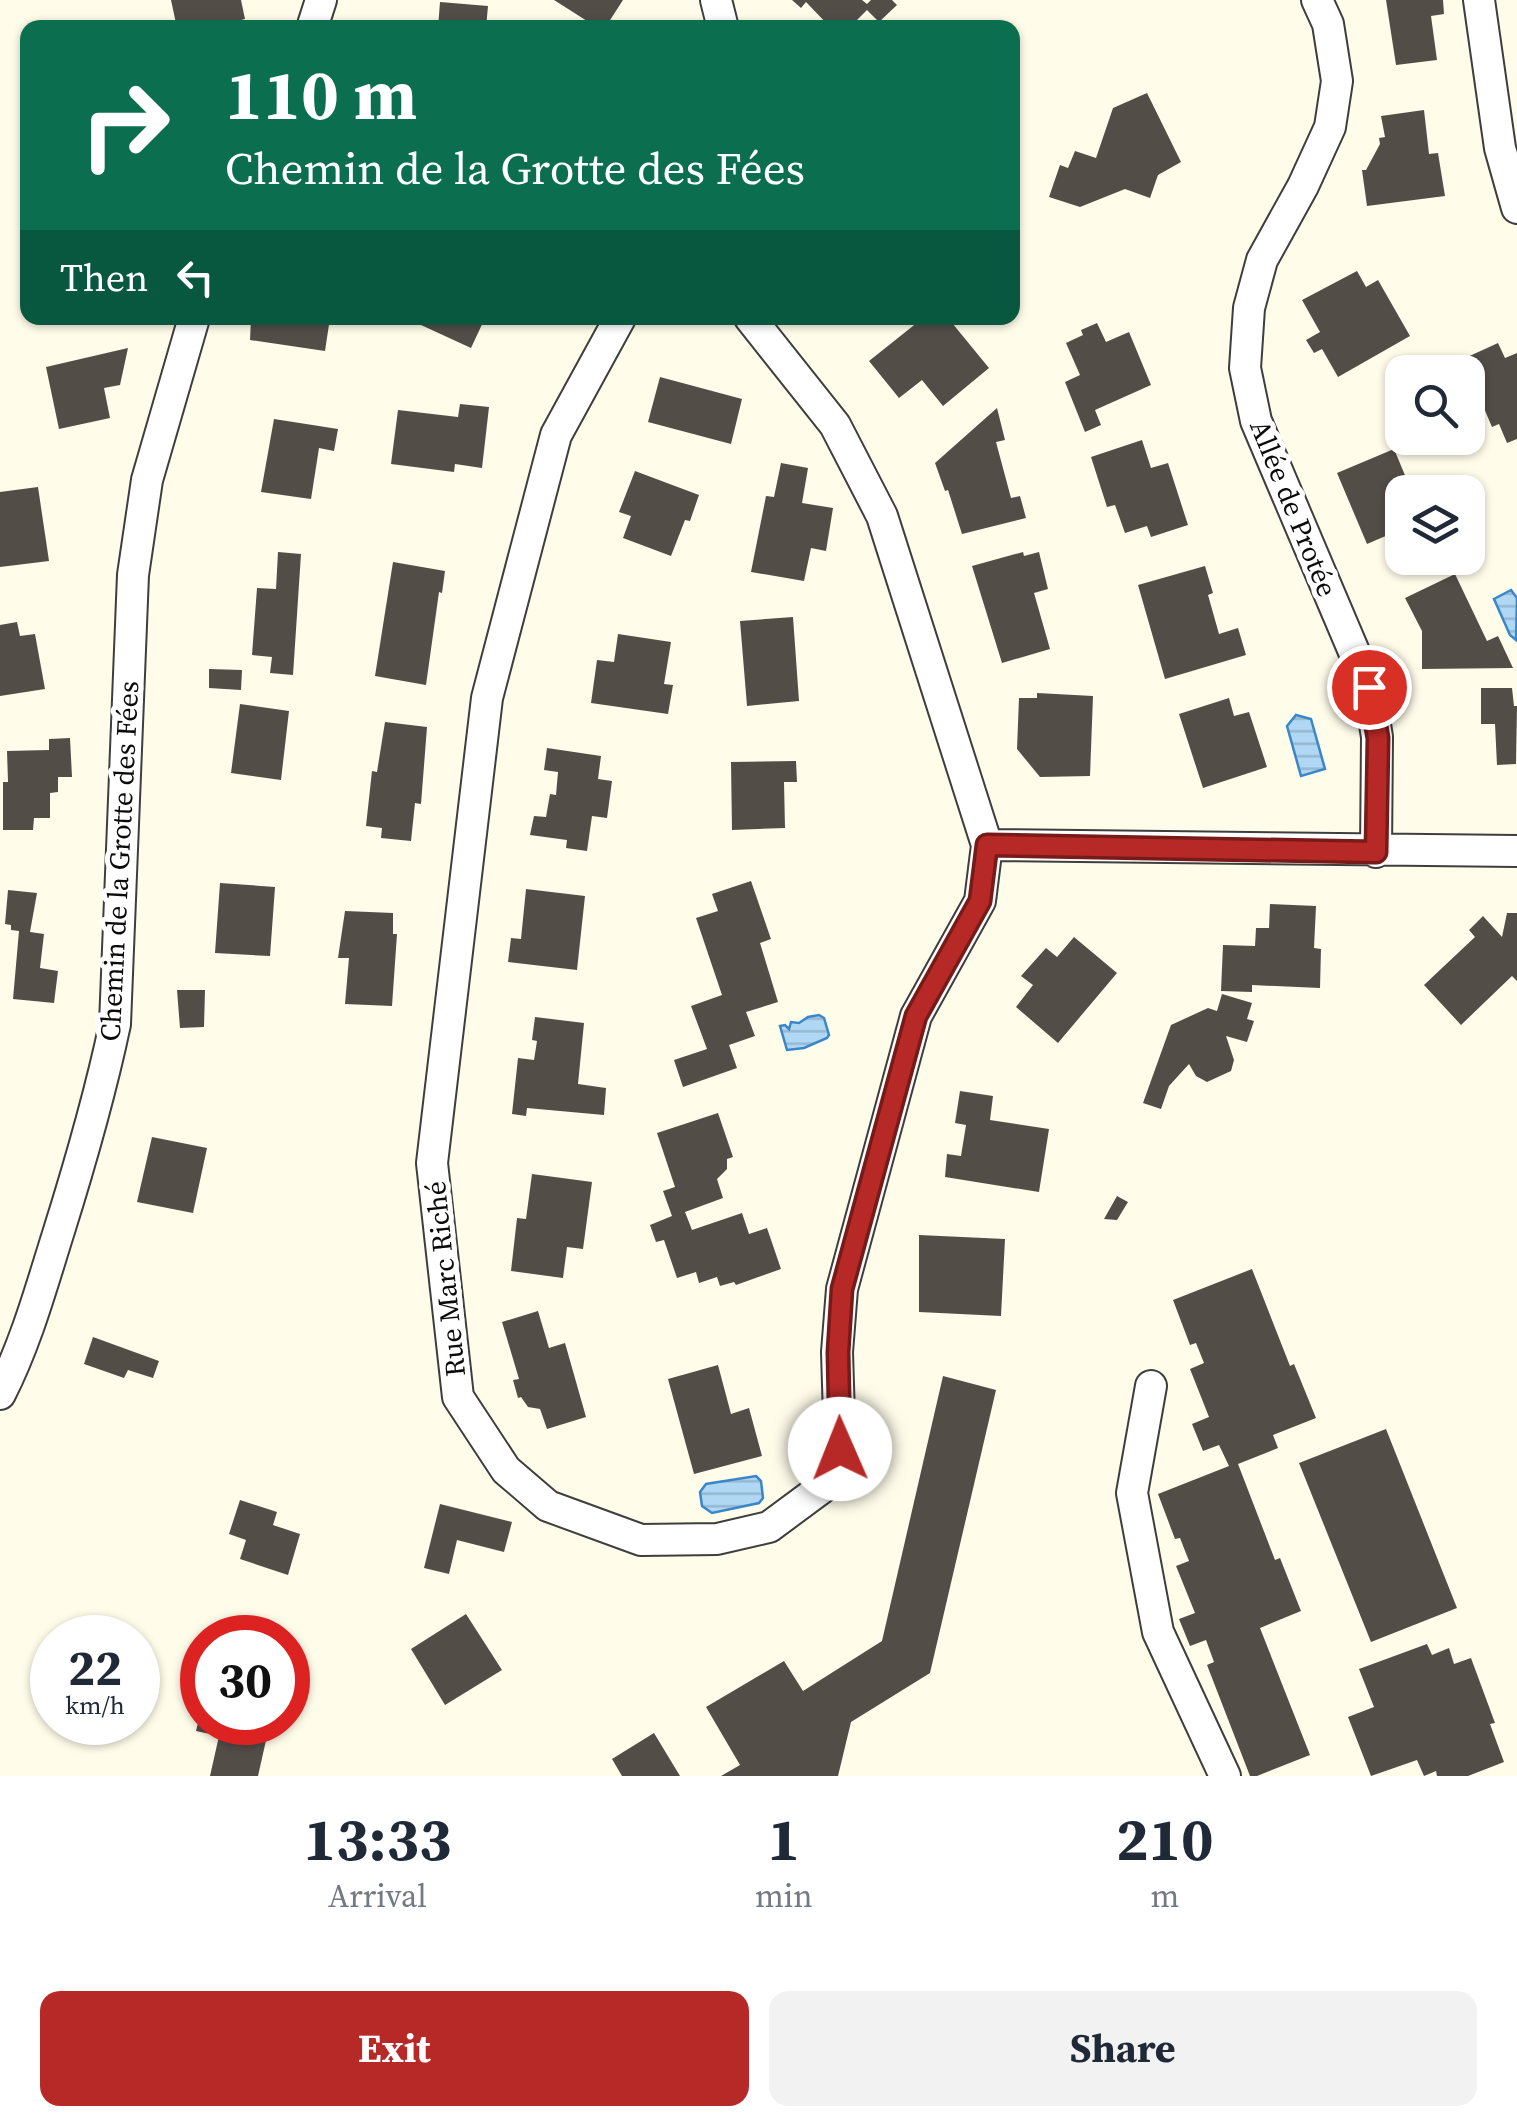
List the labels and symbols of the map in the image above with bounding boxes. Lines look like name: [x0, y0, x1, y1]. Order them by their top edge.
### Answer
street label: Allée de Protée: [1241, 414, 1347, 602]
pin: [1327, 645, 1412, 730]
street label: Chemin de la Grotte des Fées: [91, 680, 147, 1042]
street label: Rue Marc Riché: [416, 1179, 474, 1379]
position arrow: [788, 1397, 892, 1501]
speed limit sign: 30: [180, 1615, 310, 1745]

